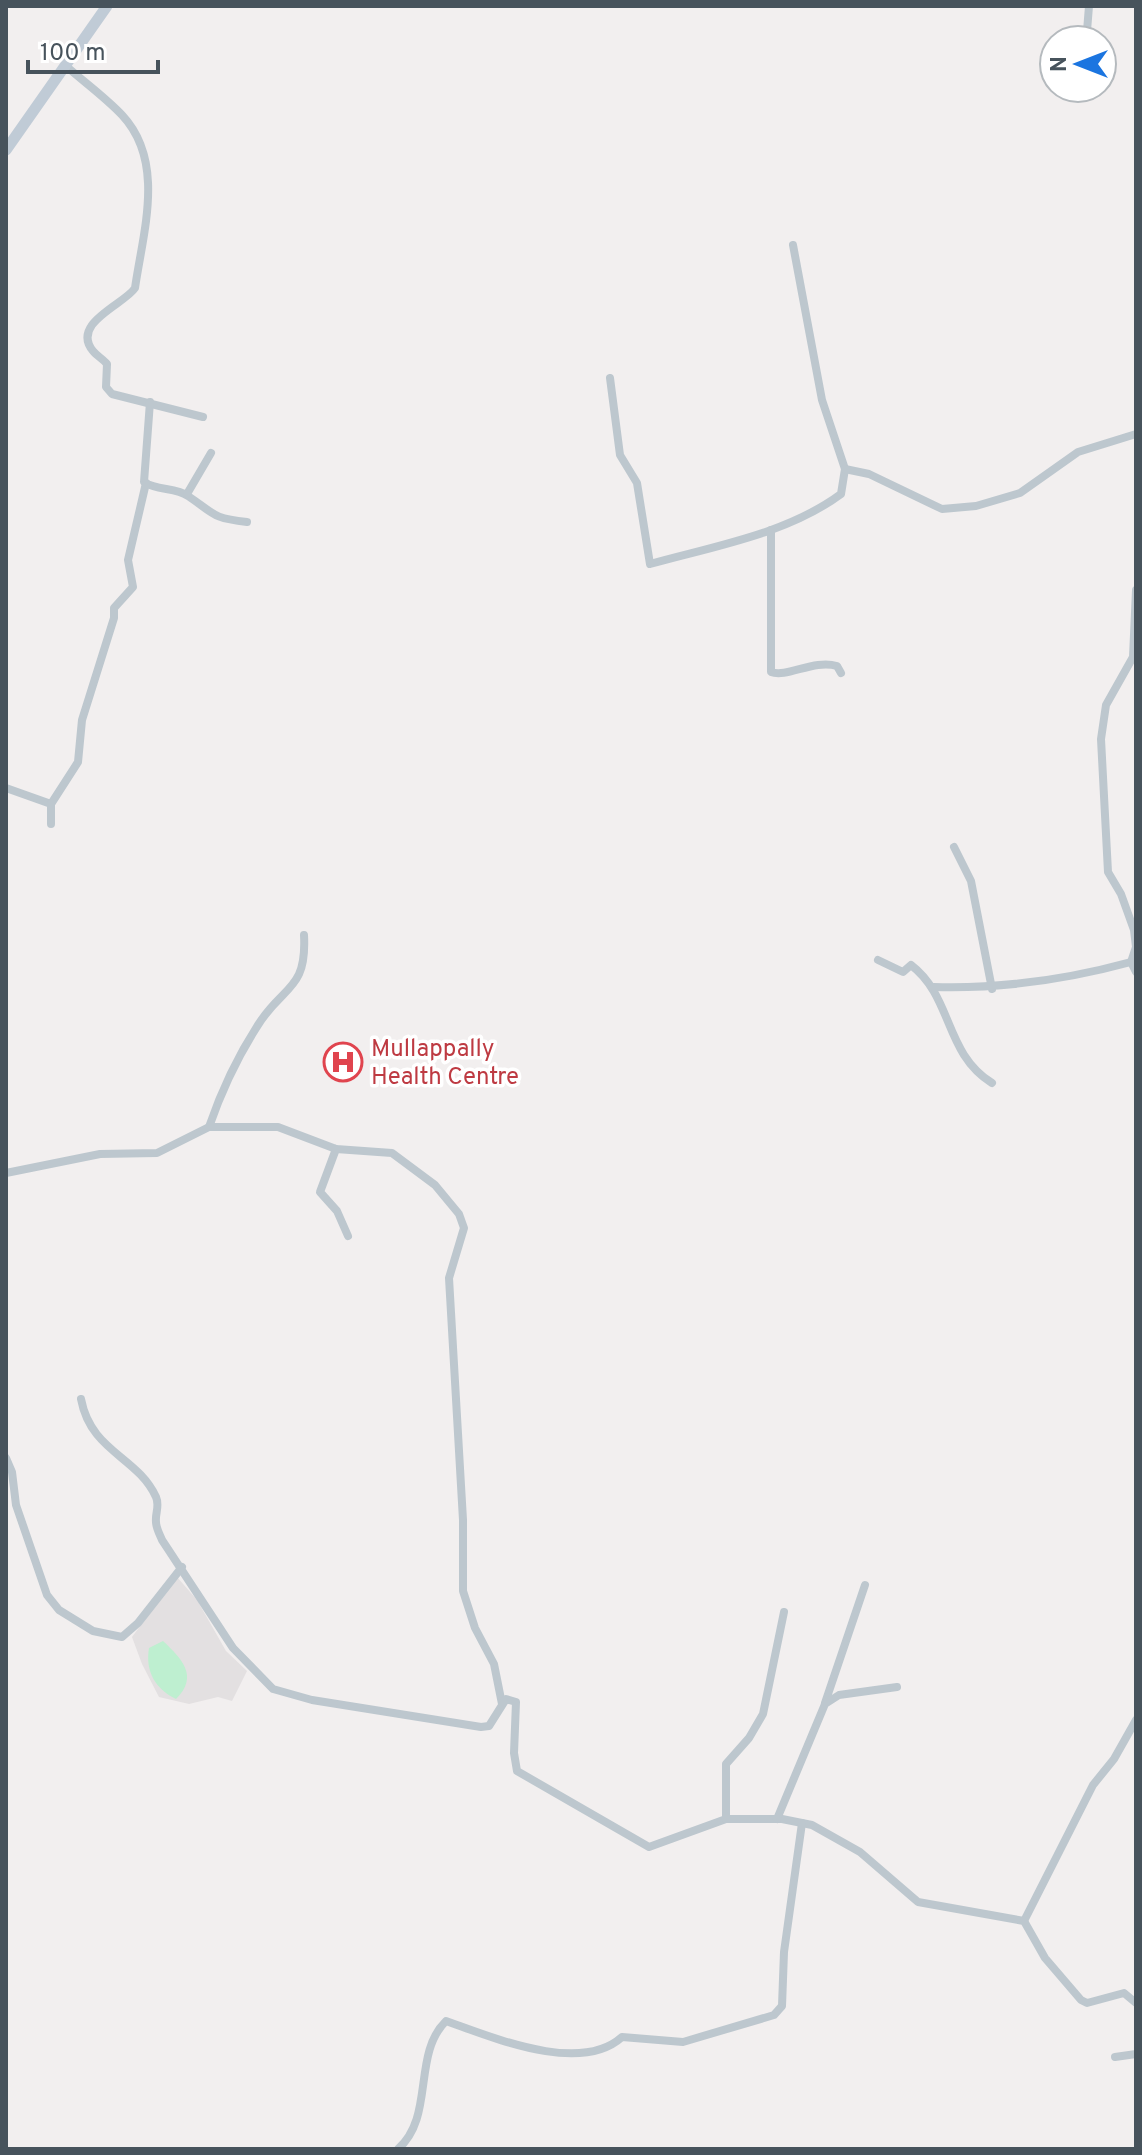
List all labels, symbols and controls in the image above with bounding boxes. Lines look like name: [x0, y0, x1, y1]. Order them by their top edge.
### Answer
scale bar: [28, 24, 158, 74]
north arrow: [1038, 24, 1118, 104]
text: 100 m: [40, 39, 106, 69]
text: N: [1047, 56, 1074, 72]
place label: Mullappally Health Centre: [371, 1035, 519, 1093]
hospital icon: Mullappally Health Centre: [322, 1041, 364, 1083]

